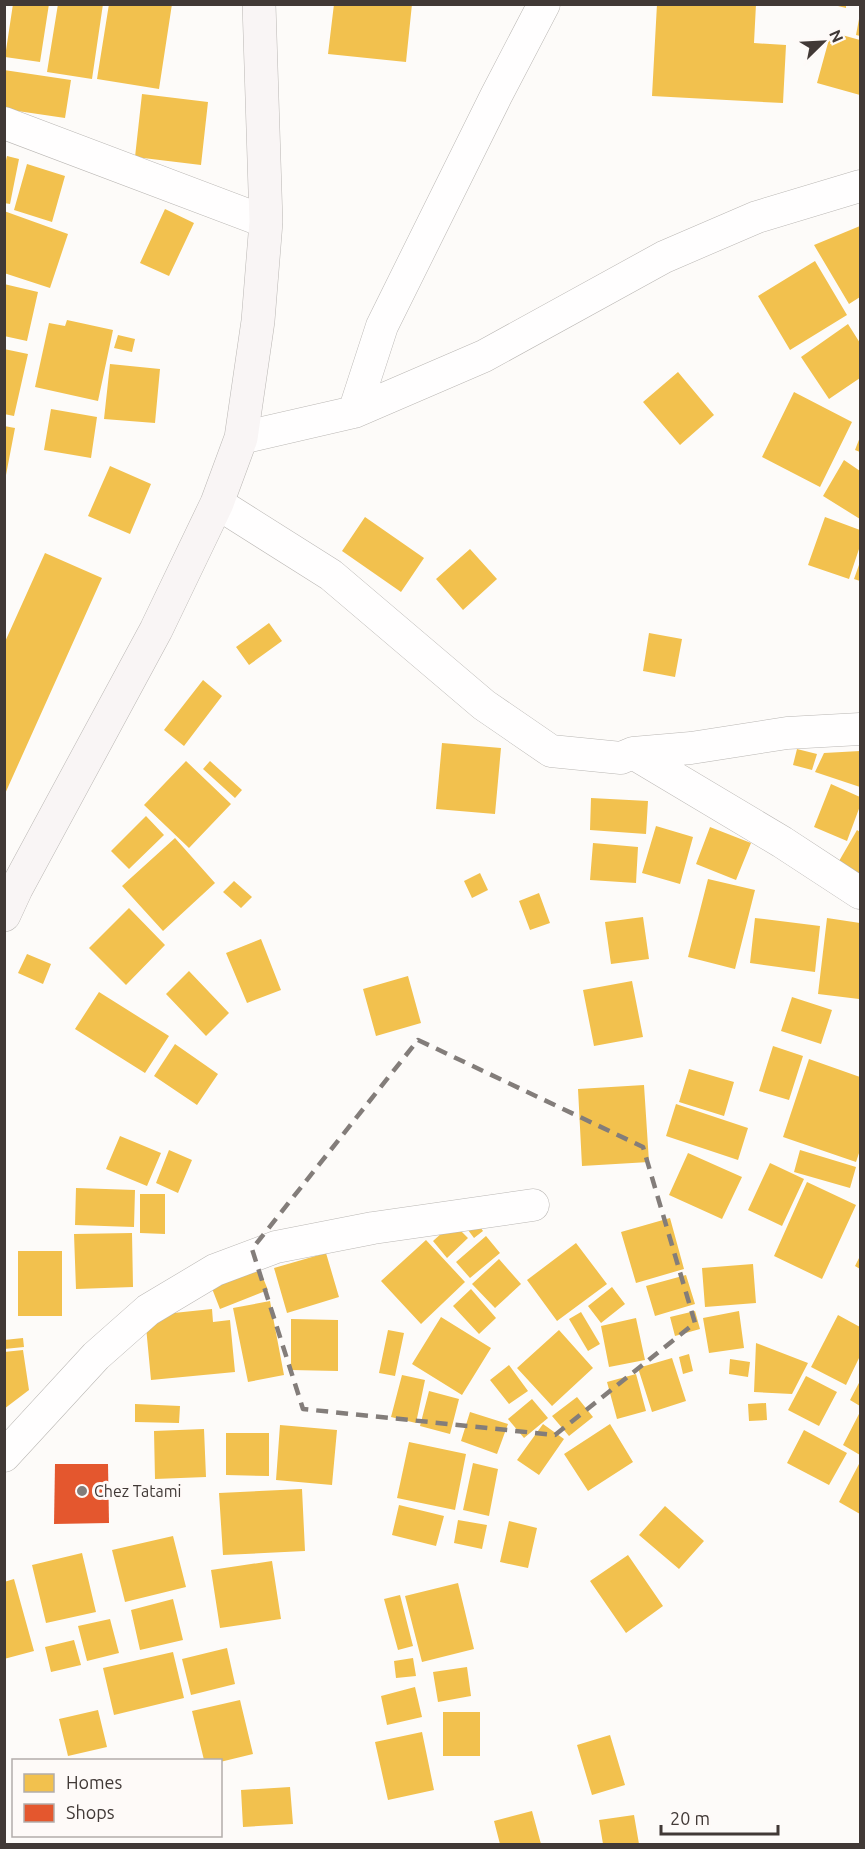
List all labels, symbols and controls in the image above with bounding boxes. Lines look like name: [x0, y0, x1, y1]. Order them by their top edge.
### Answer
north arrow: [793, 12, 853, 72]
text: N: [826, 27, 847, 45]
place label: Chez Tatami: [94, 1482, 181, 1500]
marker: Chez Tatami: [75, 1484, 89, 1498]
legend: [12, 1759, 222, 1837]
text: Homes: [66, 1772, 123, 1792]
scale bar: [661, 1798, 778, 1836]
text: Shops: [66, 1802, 115, 1822]
text: 20 m: [670, 1808, 710, 1828]

